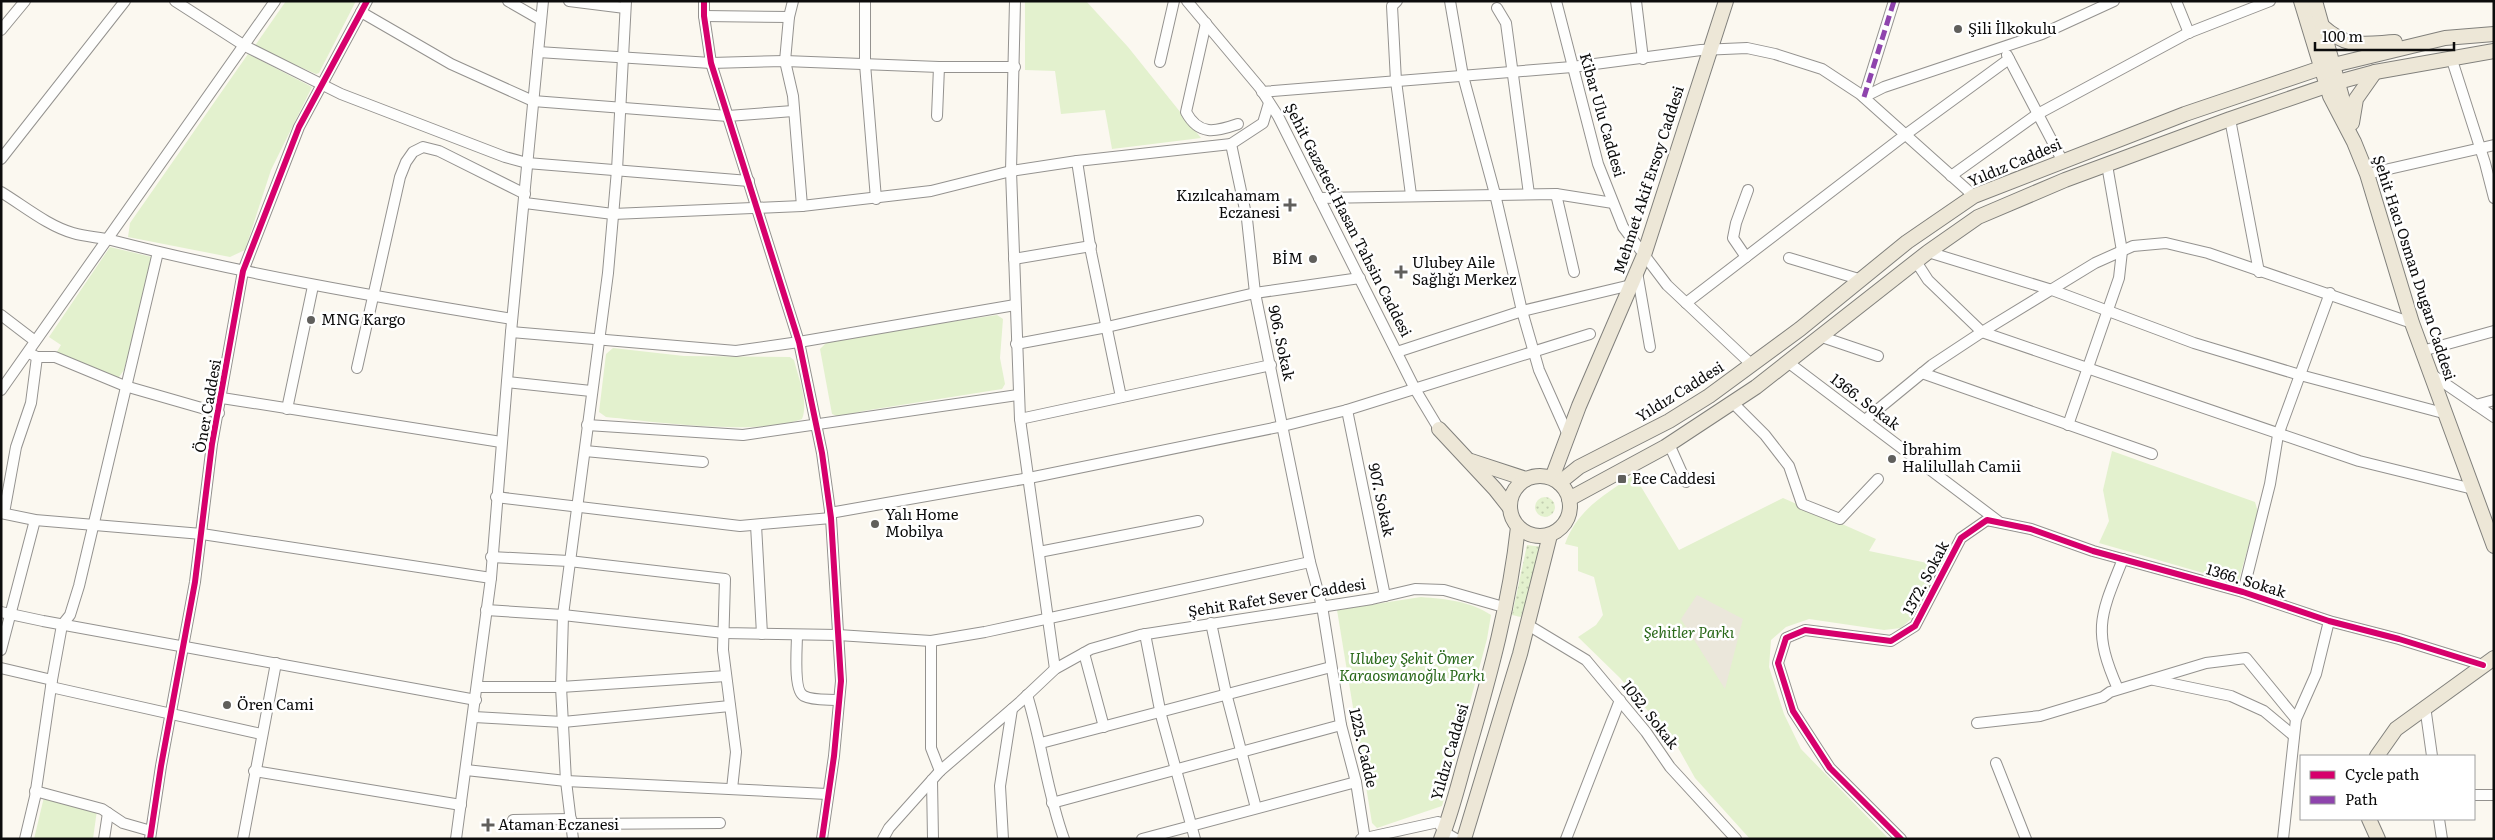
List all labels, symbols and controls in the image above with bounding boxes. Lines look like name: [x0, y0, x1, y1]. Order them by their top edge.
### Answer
place label: Şili İlkokulu: [1968, 16, 2057, 39]
scale bar: [2315, 20, 2454, 52]
marker: Şili İlkokulu: [1952, 23, 1964, 35]
text: 100 m: [2322, 24, 2363, 47]
street label: Kibar Ulu Caddesi: [1575, 50, 1632, 179]
street label: Mehmet Akif Ersoy Caddesi: [1606, 83, 1689, 277]
street label: Şehit Gazeteci Hasan Tahsin Caddesi: [1280, 98, 1419, 340]
street label: Yıldız Caddesi: [1964, 132, 2065, 192]
street label: Şehit Hacı Osman Dugan Caddesi: [2368, 152, 2463, 383]
place label: Kızılcahamam Eczanesi: [1176, 183, 1280, 223]
marker: Kızılcahamam Eczanesi: [1284, 199, 1296, 211]
place label: BİM: [1272, 246, 1303, 269]
place label: Ulubey Aile Sağlığı Merkez: [1412, 250, 1517, 290]
marker: BİM: [1307, 253, 1319, 265]
marker: Ulubey Aile Sağlığı Merkez: [1394, 265, 1408, 279]
street label: 906. Sokak: [1263, 303, 1302, 383]
place label: MNG Kargo: [321, 307, 406, 330]
marker: MNG Kargo: [305, 314, 317, 326]
street label: Yıldız Caddesi: [1631, 355, 1728, 427]
street label: Öner Caddesi: [187, 357, 226, 454]
street label: 1366. Sokak: [1826, 367, 1906, 435]
place label: İbrahim Halilullah Camii: [1902, 437, 2021, 477]
marker: İbrahim Halilullah Camii: [1886, 453, 1898, 465]
street label: 907. Sokak: [1363, 461, 1402, 539]
place label: Ece Caddesi: [1632, 466, 1715, 489]
marker: Ece Caddesi: [1616, 473, 1628, 485]
place label: Yalı Home Mobilya: [885, 502, 959, 542]
marker: Yalı Home Mobilya: [869, 518, 881, 530]
street label: 1372. Sokak: [1896, 535, 1954, 618]
street label: 1366. Sokak: [2204, 557, 2290, 603]
street label: Şehit Rafet Sever Caddesi: [1186, 571, 1367, 622]
park label: Şehitler Parkı: [1644, 620, 1735, 643]
park label: Ulubey Şehit Ömer Karaosmanoğlu Parkı: [1339, 646, 1486, 686]
street label: 1052. Sokak: [1617, 675, 1686, 754]
place label: Ören Cami: [237, 692, 314, 715]
marker: Ören Cami: [221, 699, 233, 711]
street label: Yıldız Caddesi: [1424, 701, 1473, 803]
street label: 1225. Cadde: [1344, 706, 1385, 790]
legend: [2300, 755, 2475, 820]
text: Cycle path: [2345, 762, 2420, 785]
text: Path: [2345, 787, 2378, 810]
place label: Ataman Eczanesi: [498, 812, 619, 835]
marker: Ataman Eczanesi: [482, 819, 494, 831]

